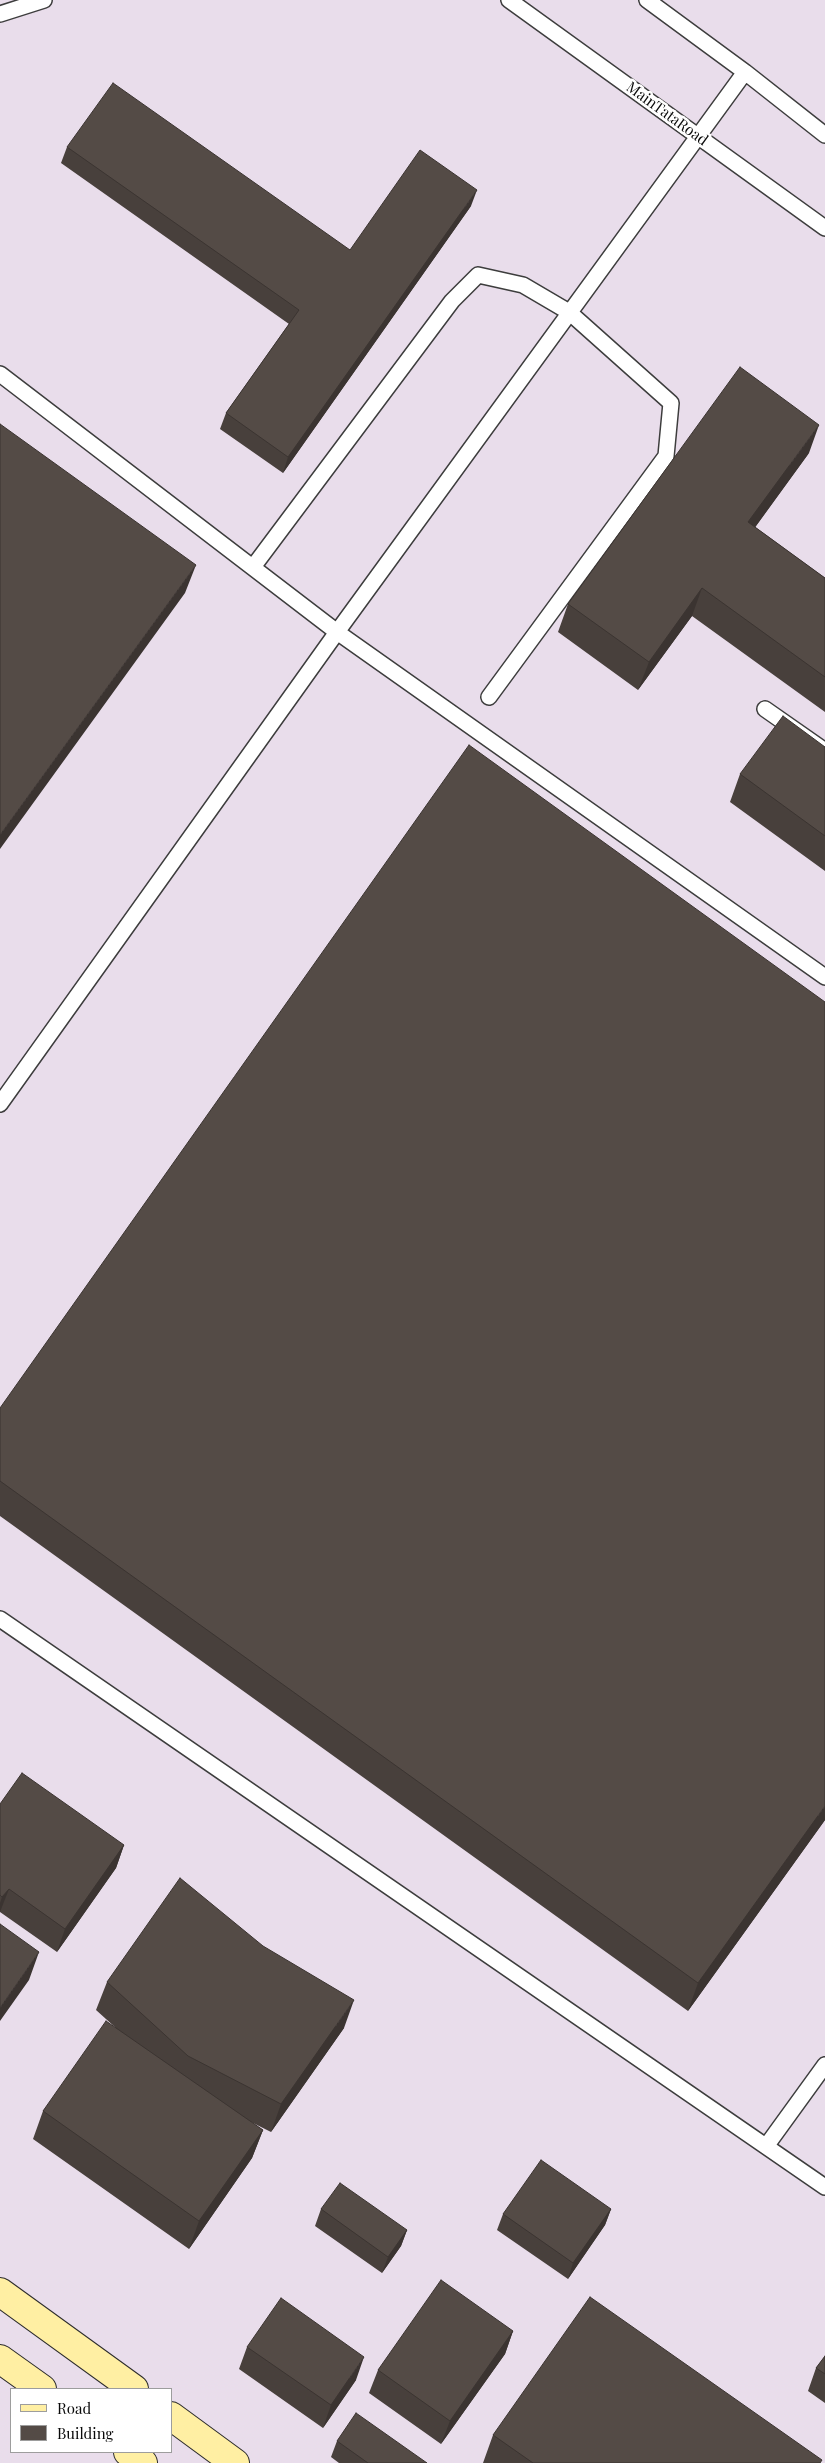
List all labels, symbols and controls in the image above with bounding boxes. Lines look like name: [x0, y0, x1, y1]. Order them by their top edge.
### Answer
street label: MainTataRoad: [623, 78, 711, 150]
legend: [10, 2388, 172, 2453]
text: Road: [57, 2398, 91, 2418]
text: Building: [57, 2423, 113, 2443]

